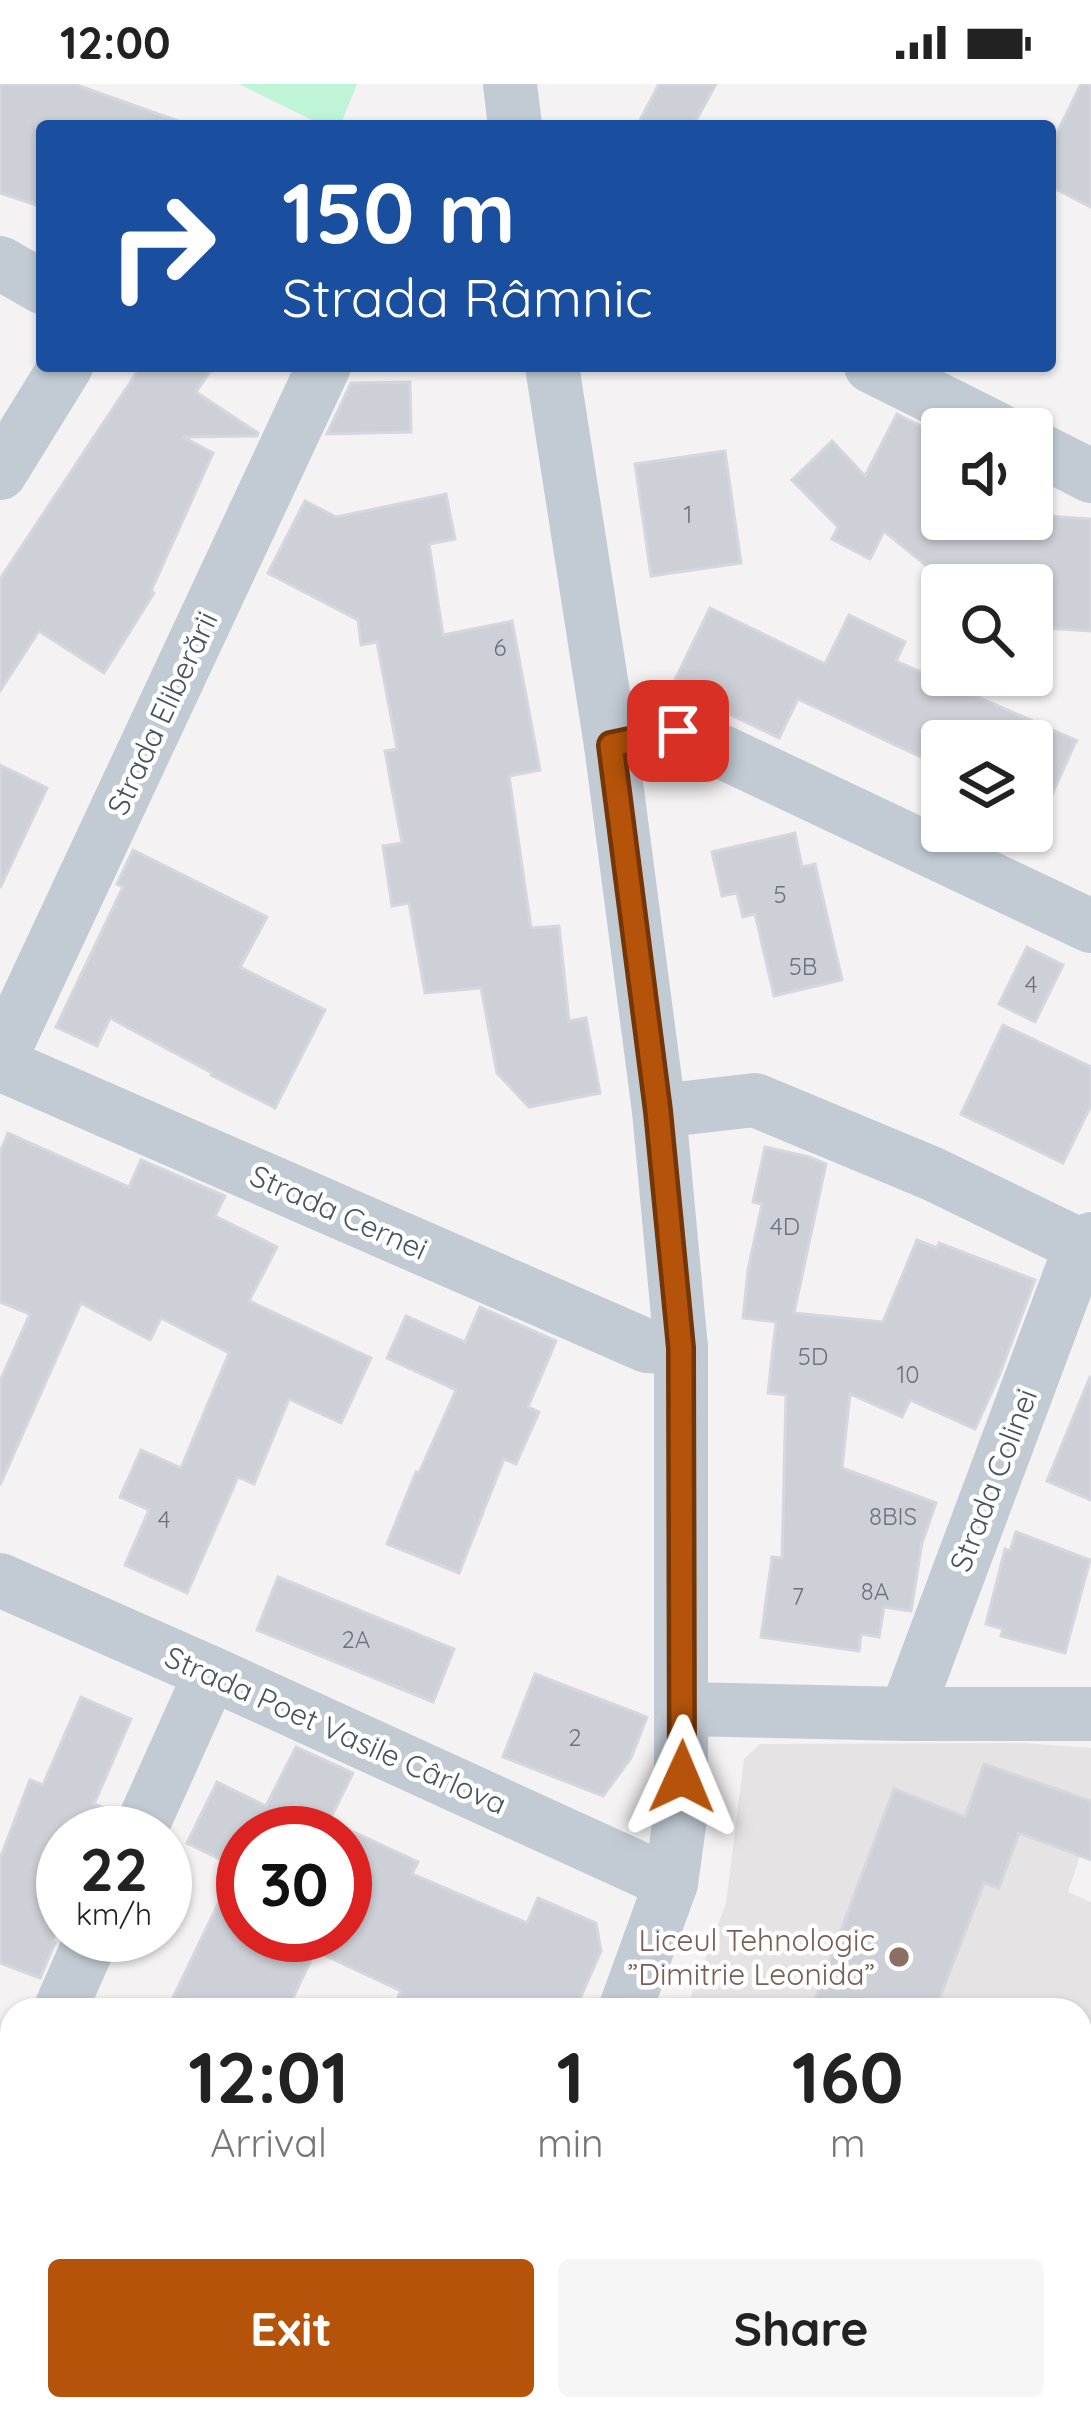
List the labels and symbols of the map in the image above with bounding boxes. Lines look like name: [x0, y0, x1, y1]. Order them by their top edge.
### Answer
house number: 1: [684, 499, 692, 529]
street label: Strada Eliberării: [98, 605, 226, 821]
house number: 6: [494, 632, 507, 662]
pin: [627, 680, 729, 782]
house number: 5: [773, 879, 787, 909]
house number: 5B: [789, 951, 817, 981]
house number: 4: [1025, 969, 1037, 999]
street label: Strada Cernei: [245, 1156, 433, 1268]
house number: 4D: [770, 1211, 800, 1241]
house number: 5D: [798, 1341, 828, 1371]
house number: 10: [896, 1359, 920, 1389]
street label: Strada Colinei: [941, 1383, 1045, 1577]
house number: 8BIS: [869, 1501, 917, 1531]
house number: 4: [158, 1504, 170, 1534]
house number: 8A: [861, 1576, 889, 1606]
house number: 7: [792, 1581, 804, 1611]
house number: 2A: [342, 1624, 370, 1654]
street label: Strada Poet Vasile Cârlova: [159, 1637, 513, 1823]
position arrow: [619, 1714, 745, 1840]
house number: 2: [568, 1722, 582, 1752]
speed limit sign: 30: [216, 1806, 372, 1962]
place label: Liceul Tehnologic ”Dimitrie Leonida”: [628, 1921, 875, 1993]
marker: Liceul Tehnologic ”Dimitrie Leonida”: [886, 1944, 912, 1970]

